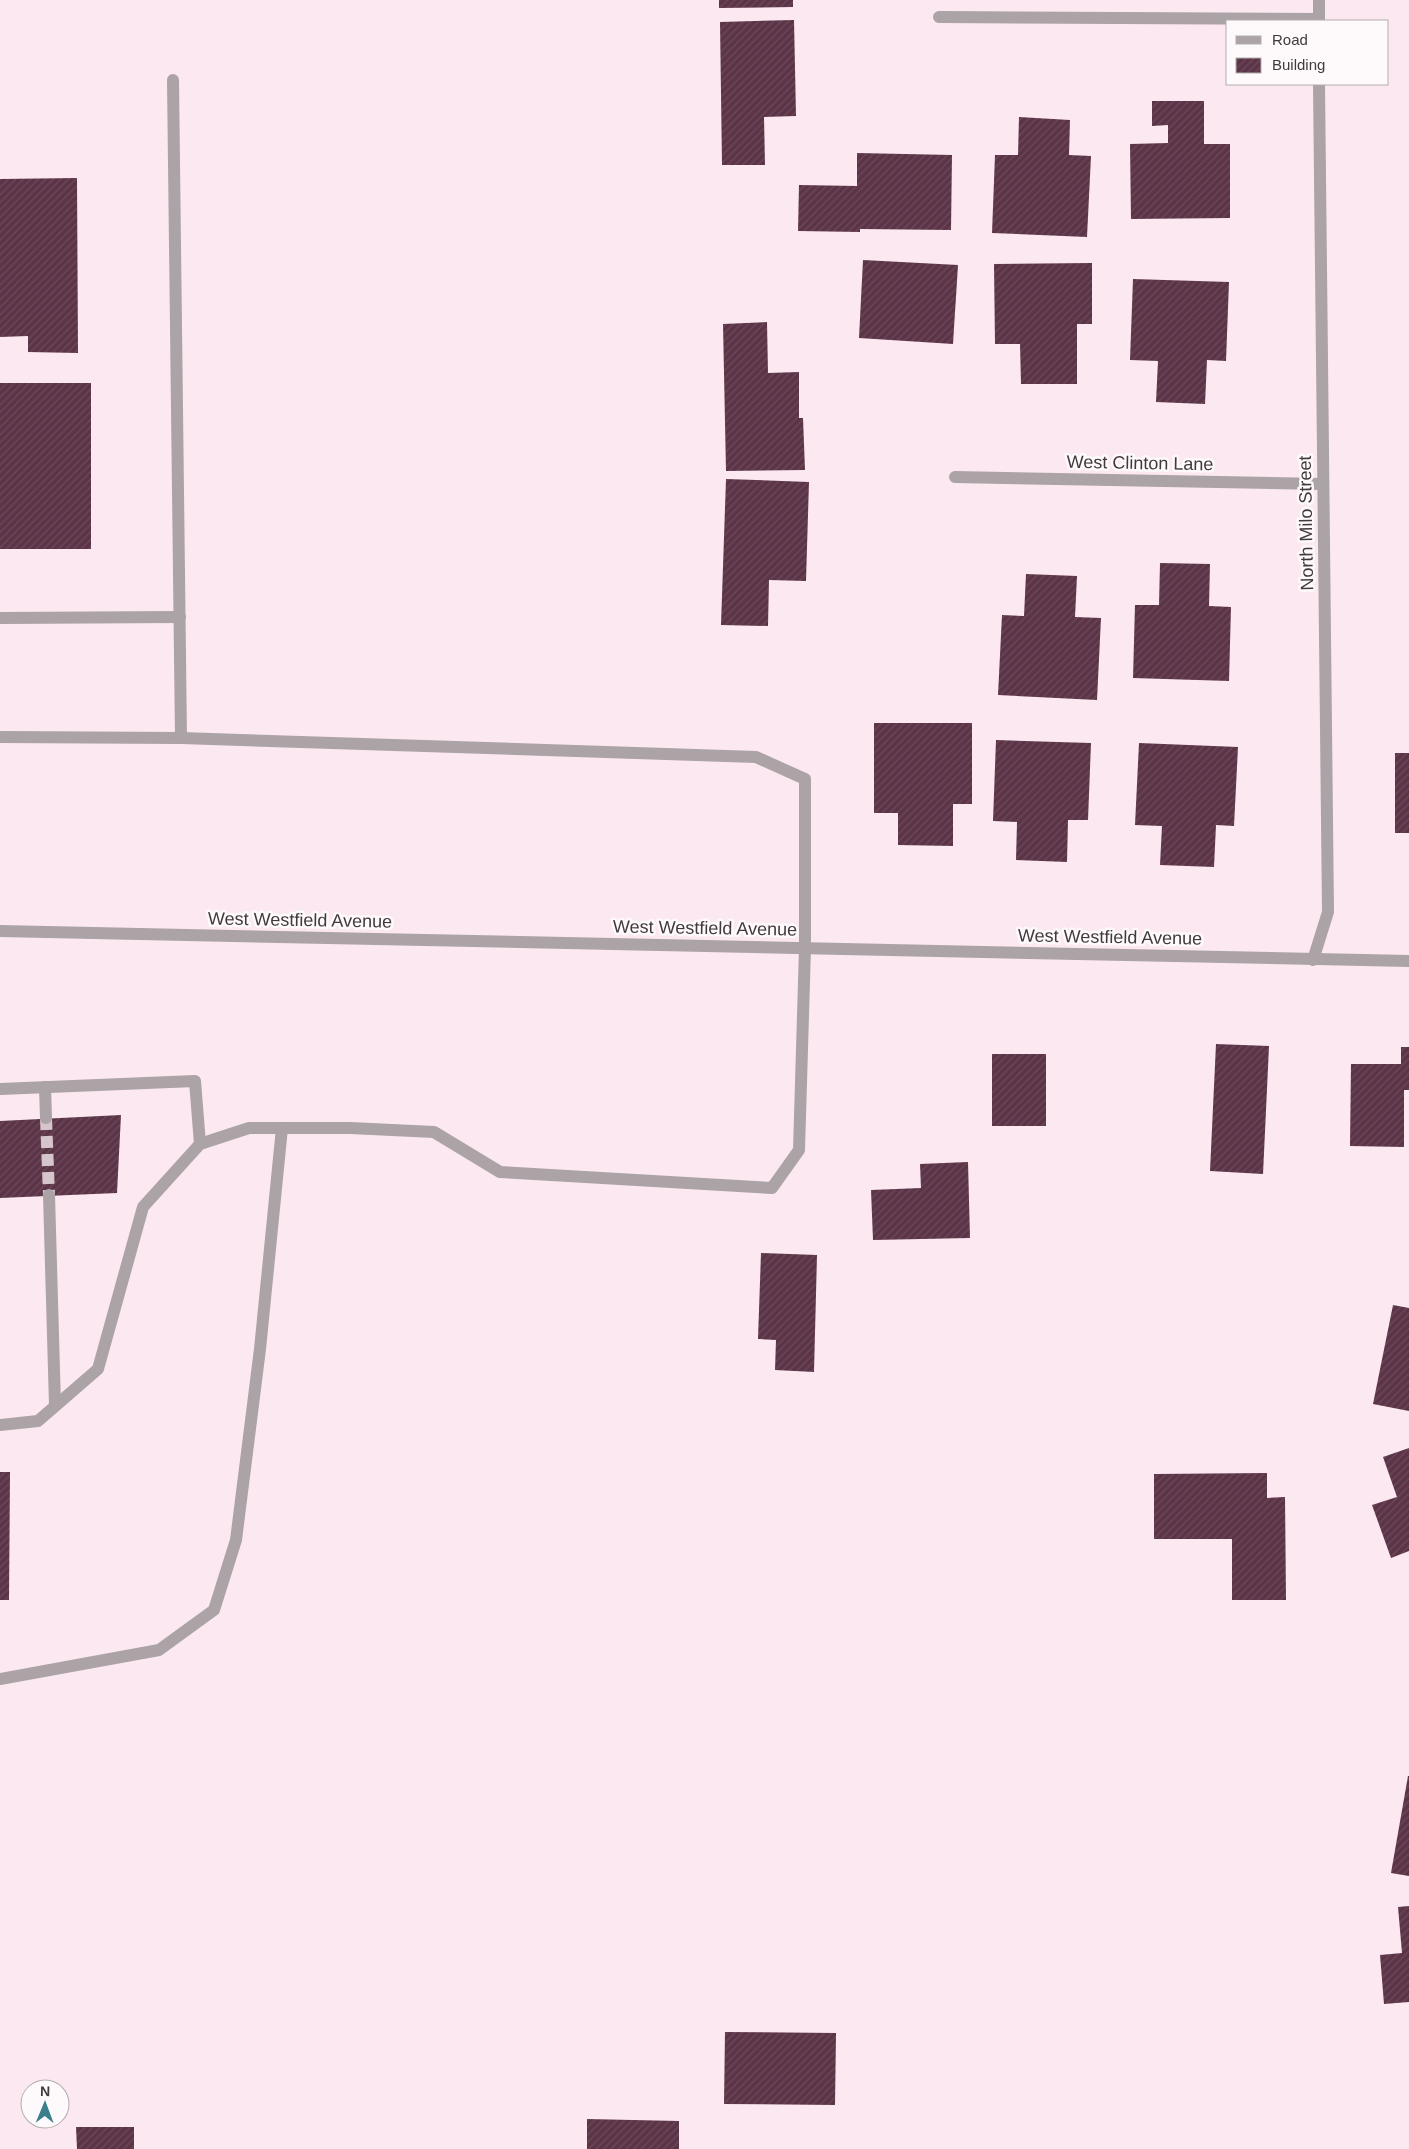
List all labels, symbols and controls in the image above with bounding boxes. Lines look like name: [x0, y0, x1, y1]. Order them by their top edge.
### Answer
legend: [1226, 20, 1389, 85]
text: Road: [1272, 31, 1308, 48]
text: Building: [1272, 56, 1325, 73]
street label: West Clinton Lane: [1066, 452, 1214, 474]
street label: North Milo Street: [1295, 455, 1317, 591]
street label: West Westfield Avenue: [208, 908, 392, 932]
street label: West Westfield Avenue: [613, 916, 797, 940]
street label: West Westfield Avenue: [1018, 925, 1202, 949]
north arrow: [20, 2079, 70, 2129]
text: N: [40, 2083, 50, 2099]

